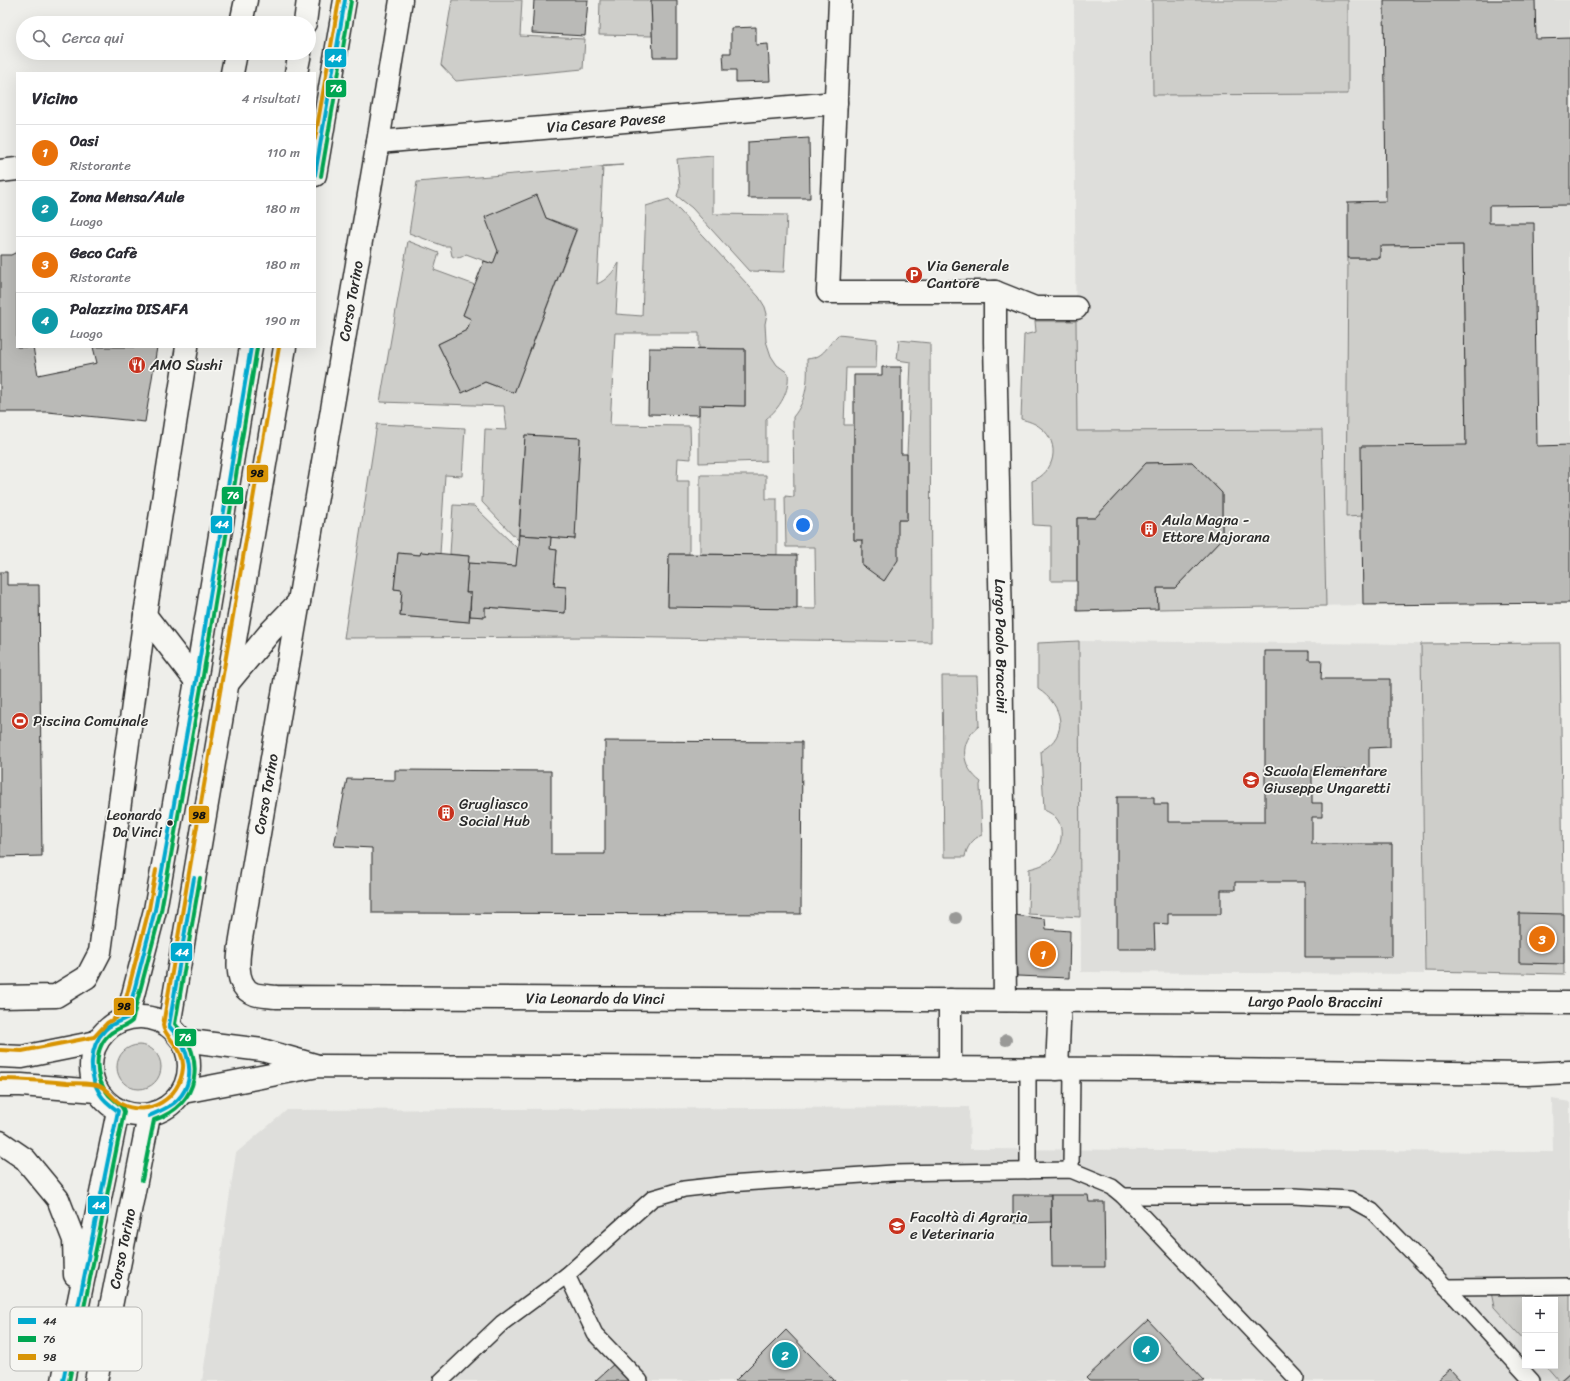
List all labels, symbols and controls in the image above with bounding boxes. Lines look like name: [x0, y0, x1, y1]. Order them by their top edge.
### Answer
search box: [16, 16, 316, 60]
text: Cerca qui: [62, 25, 124, 51]
icon: search: [30, 27, 52, 49]
line badge: 44: [324, 48, 347, 68]
text: 44: [327, 49, 342, 68]
line badge: 76: [325, 79, 347, 98]
text: 76: [330, 79, 342, 98]
text: Vicino: [32, 83, 78, 113]
text: 4 risultati: [241, 87, 300, 110]
street label: Via Cesare Pavese: [546, 105, 667, 141]
text: Oasi: [70, 128, 98, 154]
text: 1: [42, 141, 48, 164]
text: 110 m: [267, 141, 300, 164]
text: Ristorante: [70, 154, 131, 177]
text: Zona Mensa/Aule: [70, 184, 184, 210]
text: 2: [41, 197, 49, 220]
text: 180 m: [265, 197, 300, 220]
text: Luogo: [70, 210, 103, 233]
text: Geco Cafè: [70, 240, 137, 266]
text: 3: [41, 253, 49, 276]
text: 180 m: [265, 253, 300, 276]
place label: Via Generale Cantore: [927, 253, 1009, 296]
street label: Corso Torino: [331, 258, 371, 343]
parking icon: Via Generale Cantore: [904, 265, 924, 285]
text: Ristorante: [70, 266, 131, 289]
text: Palazzina DISAFA: [70, 296, 188, 322]
text: 4: [41, 309, 49, 332]
text: 190 m: [265, 309, 300, 332]
text: Luogo: [70, 322, 103, 345]
place label: AMO Sushi: [149, 352, 223, 378]
restaurant icon: AMO Sushi: [127, 355, 147, 375]
line badge: 98: [246, 464, 269, 483]
text: 98: [250, 464, 264, 483]
line badge: 76: [221, 486, 244, 505]
text: 76: [227, 486, 239, 505]
place label: Aula Magna - Ettore Majorana: [1161, 507, 1270, 550]
line badge: 44: [210, 515, 233, 534]
text: 44: [214, 515, 229, 534]
your location: [793, 515, 813, 535]
building icon: Aula Magna - Ettore Majorana: [1139, 519, 1159, 539]
street label: Largo Paolo Braccini: [987, 579, 1015, 714]
place label: Piscina Comunale: [33, 708, 149, 734]
sports icon: Piscina Comunale: [10, 711, 30, 731]
street label: Corso Torino: [246, 751, 286, 836]
place label: Scuola Elementare Giuseppe Ungaretti: [1264, 758, 1391, 801]
school or university icon: Scuola Elementare Giuseppe Ungaretti: [1241, 770, 1261, 790]
place label: Grugliasco Social Hub: [459, 791, 530, 834]
place label: Leonardo Da Vinci: [106, 803, 163, 845]
building icon: Grugliasco Social Hub: [436, 803, 456, 823]
line badge: 98: [188, 805, 210, 824]
text: 98: [192, 806, 206, 825]
marker: Leonardo Da Vinci: [165, 818, 175, 828]
pin: 3: [1529, 924, 1555, 954]
pin: 1: [1030, 939, 1056, 969]
line badge: 44: [170, 942, 193, 962]
text: 44: [174, 943, 189, 962]
street label: Via Leonardo da Vinci: [526, 985, 665, 1012]
street label: Largo Paolo Braccini: [1248, 989, 1383, 1015]
line badge: 98: [113, 997, 135, 1016]
text: 98: [117, 997, 131, 1016]
line badge: 76: [174, 1028, 197, 1047]
text: 76: [179, 1028, 191, 1047]
line badge: 44: [87, 1195, 110, 1215]
text: 44: [91, 1196, 106, 1215]
place label: Facoltà di Agraria e Veterinaria: [910, 1204, 1028, 1247]
street label: Corso Torino: [102, 1206, 143, 1291]
school or university icon: Facoltà di Agraria e Veterinaria: [887, 1216, 907, 1236]
map controls: [1522, 1297, 1558, 1369]
button: +: [1522, 1297, 1558, 1333]
legend: [10, 1307, 142, 1371]
text: 44: [43, 1312, 57, 1331]
text: 76: [43, 1330, 56, 1349]
button: −: [1522, 1333, 1558, 1369]
pin: 4: [1133, 1334, 1159, 1364]
pin: 2: [772, 1340, 798, 1370]
text: 98: [43, 1348, 57, 1367]

